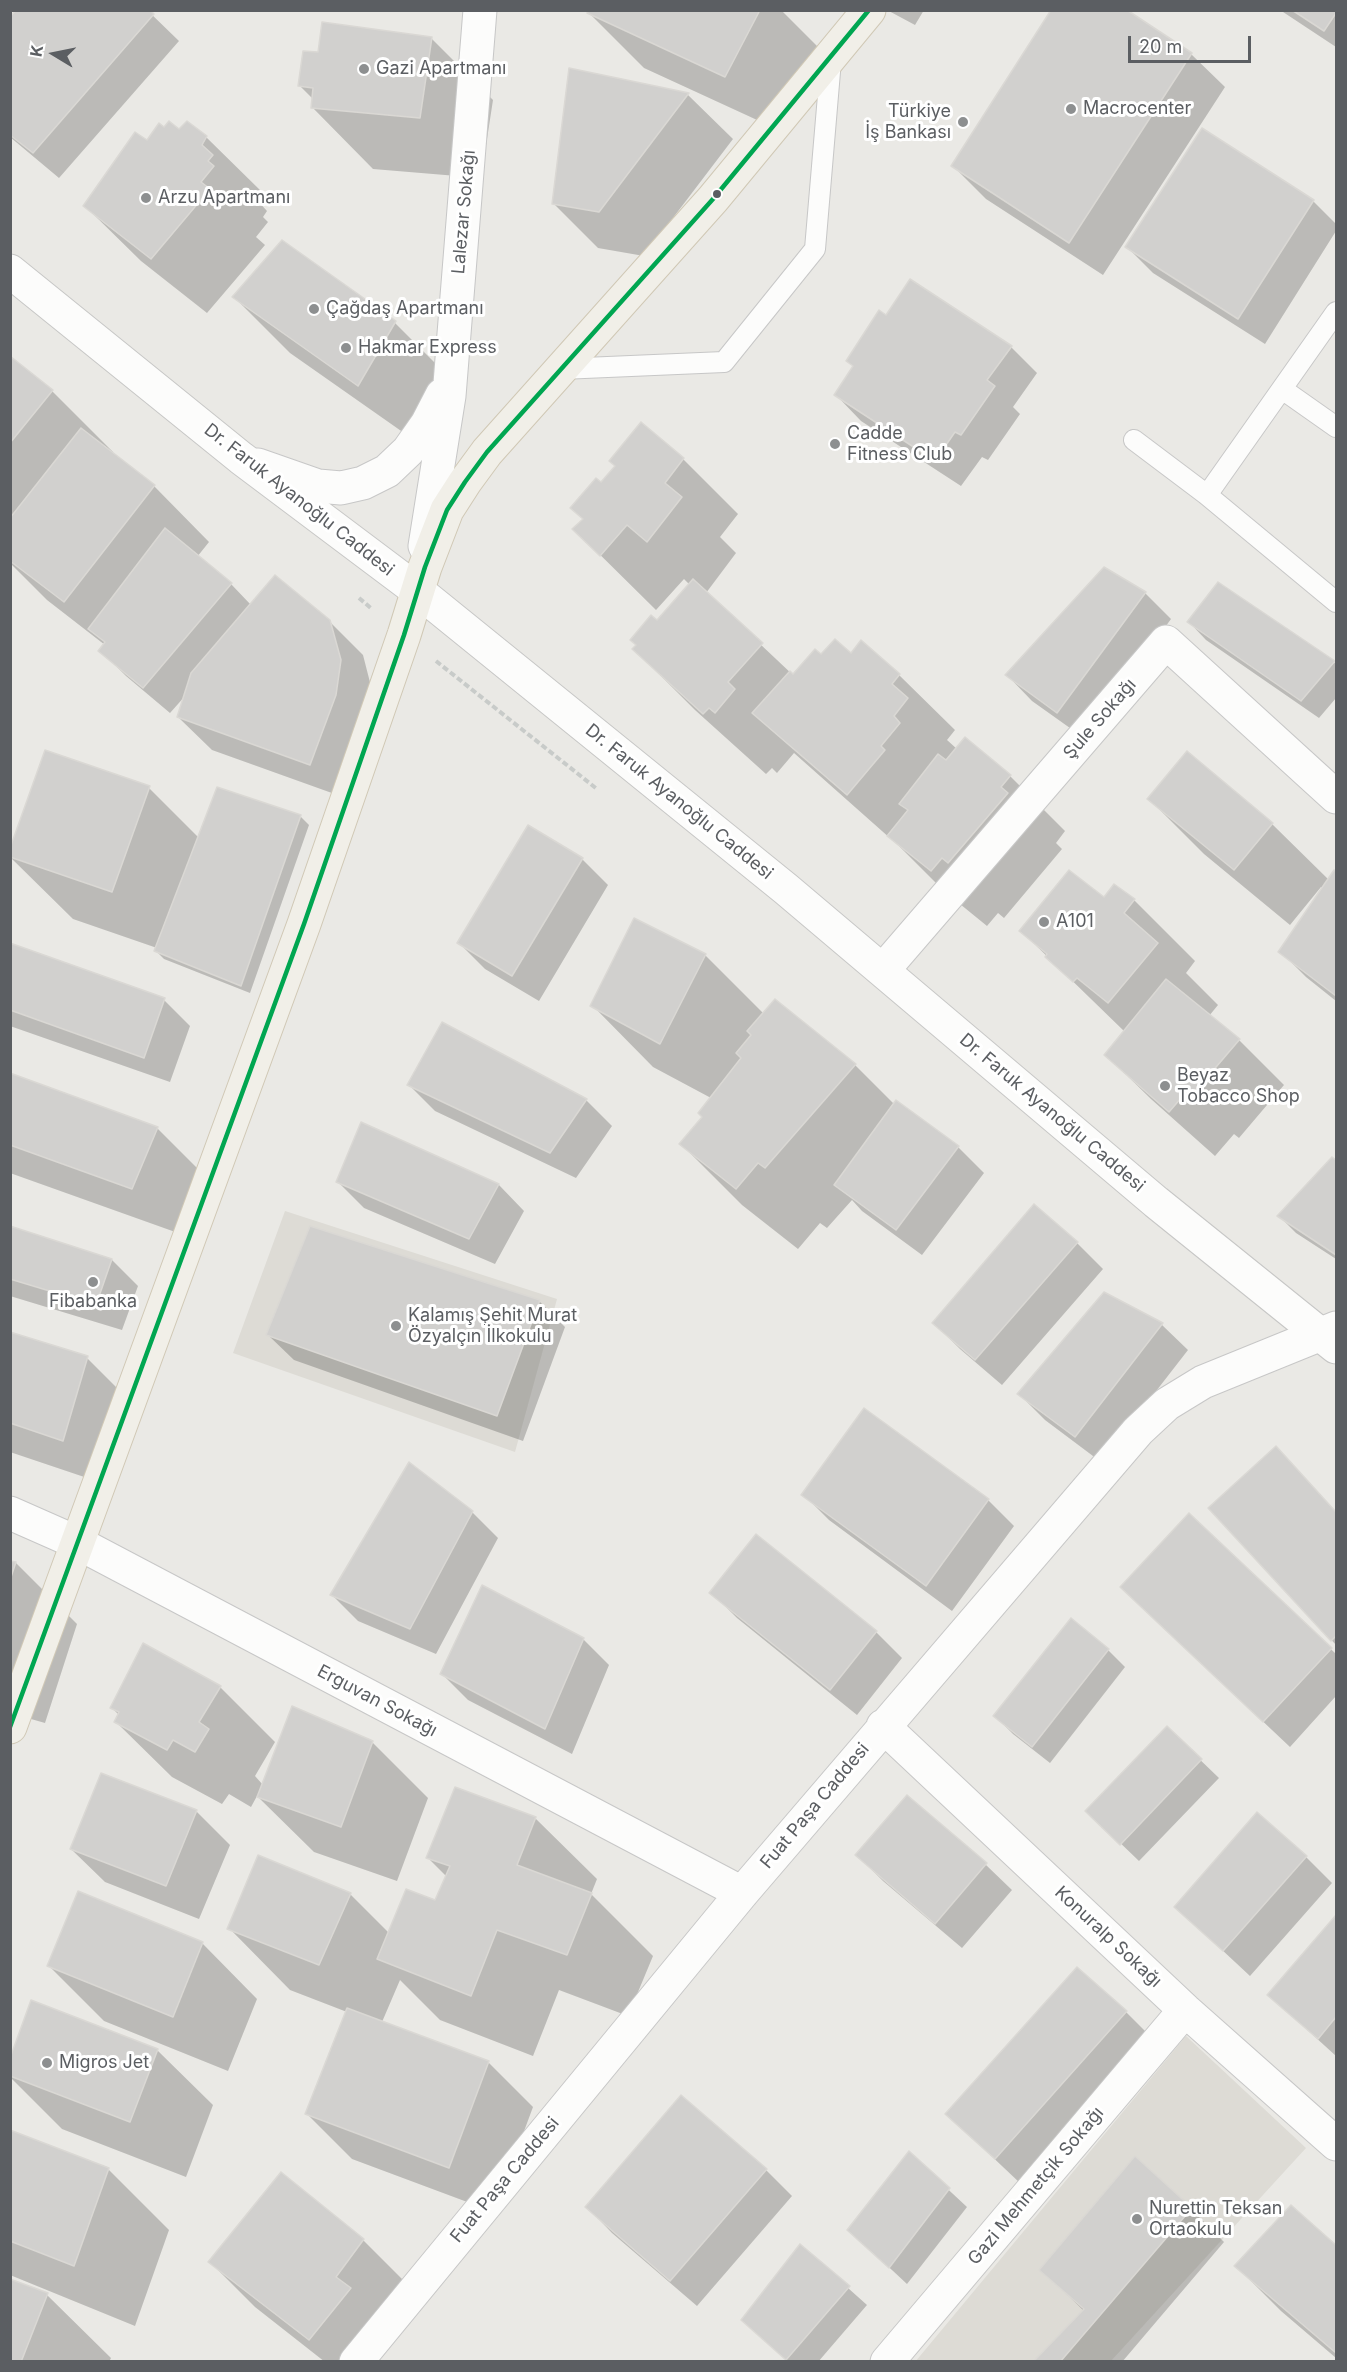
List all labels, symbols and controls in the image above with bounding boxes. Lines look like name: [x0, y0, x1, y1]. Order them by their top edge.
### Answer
north arrow: [24, 24, 84, 84]
scale bar: [1131, 24, 1254, 62]
text: 20 m: [1139, 36, 1182, 57]
text: K: [25, 43, 47, 58]
place label: Gazi Apartmanı: [376, 58, 506, 80]
marker: Gazi Apartmanı: [357, 62, 371, 76]
place label: Macrocenter: [1083, 98, 1191, 120]
place label: Türkiye İş Bankası: [865, 101, 951, 144]
marker: Macrocenter: [1064, 102, 1078, 116]
marker: Türkiye İş Bankası: [956, 115, 970, 129]
street label: Lalezar Sokağı: [448, 149, 480, 275]
place label: Arzu Apartmanı: [158, 187, 290, 209]
unlabelled marker: [711, 188, 723, 200]
marker: Arzu Apartmanı: [139, 191, 153, 205]
place label: Çağdaş Apartmanı: [326, 298, 484, 320]
marker: Çağdaş Apartmanı: [307, 302, 321, 316]
place label: Hakmar Express: [358, 337, 497, 359]
marker: Hakmar Express: [339, 341, 353, 355]
street label: Dr. Faruk Ayanoğlu Caddesi: [200, 419, 398, 581]
place label: Cadde Fitness Club: [847, 423, 952, 466]
marker: Cadde Fitness Club: [828, 437, 842, 451]
street label: Şule Sokağı: [1059, 674, 1141, 764]
street label: Dr. Faruk Ayanoğlu Caddesi: [581, 720, 777, 884]
place label: A101: [1056, 911, 1094, 933]
marker: A101: [1037, 915, 1051, 929]
street label: Dr. Faruk Ayanoğlu Caddesi: [955, 1029, 1149, 1197]
place label: Beyaz Tobacco Shop: [1177, 1065, 1300, 1108]
marker: Beyaz Tobacco Shop: [1158, 1079, 1172, 1093]
marker: Fibabanka: [86, 1275, 100, 1289]
place label: Fibabanka: [49, 1291, 137, 1313]
place label: Kalamış Şehit Murat Özyalçın İlkokulu: [408, 1305, 577, 1348]
marker: Kalamış Şehit Murat Özyalçın İlkokulu: [389, 1319, 403, 1333]
street label: Erguvan Sokağı: [313, 1660, 441, 1742]
street label: Fuat Paşa Caddesi: [756, 1739, 874, 1873]
street label: Konuralp Sokağı: [1050, 1882, 1166, 1992]
place label: Migros Jet: [59, 2052, 149, 2074]
marker: Migros Jet: [40, 2056, 54, 2070]
street label: Gazi Mehmetçik Sokağı: [964, 2103, 1108, 2269]
street label: Fuat Paşa Caddesi: [446, 2113, 564, 2247]
place label: Nurettin Teksan Ortaokulu: [1149, 2198, 1282, 2240]
marker: Nurettin Teksan Ortaokulu: [1130, 2212, 1144, 2226]

